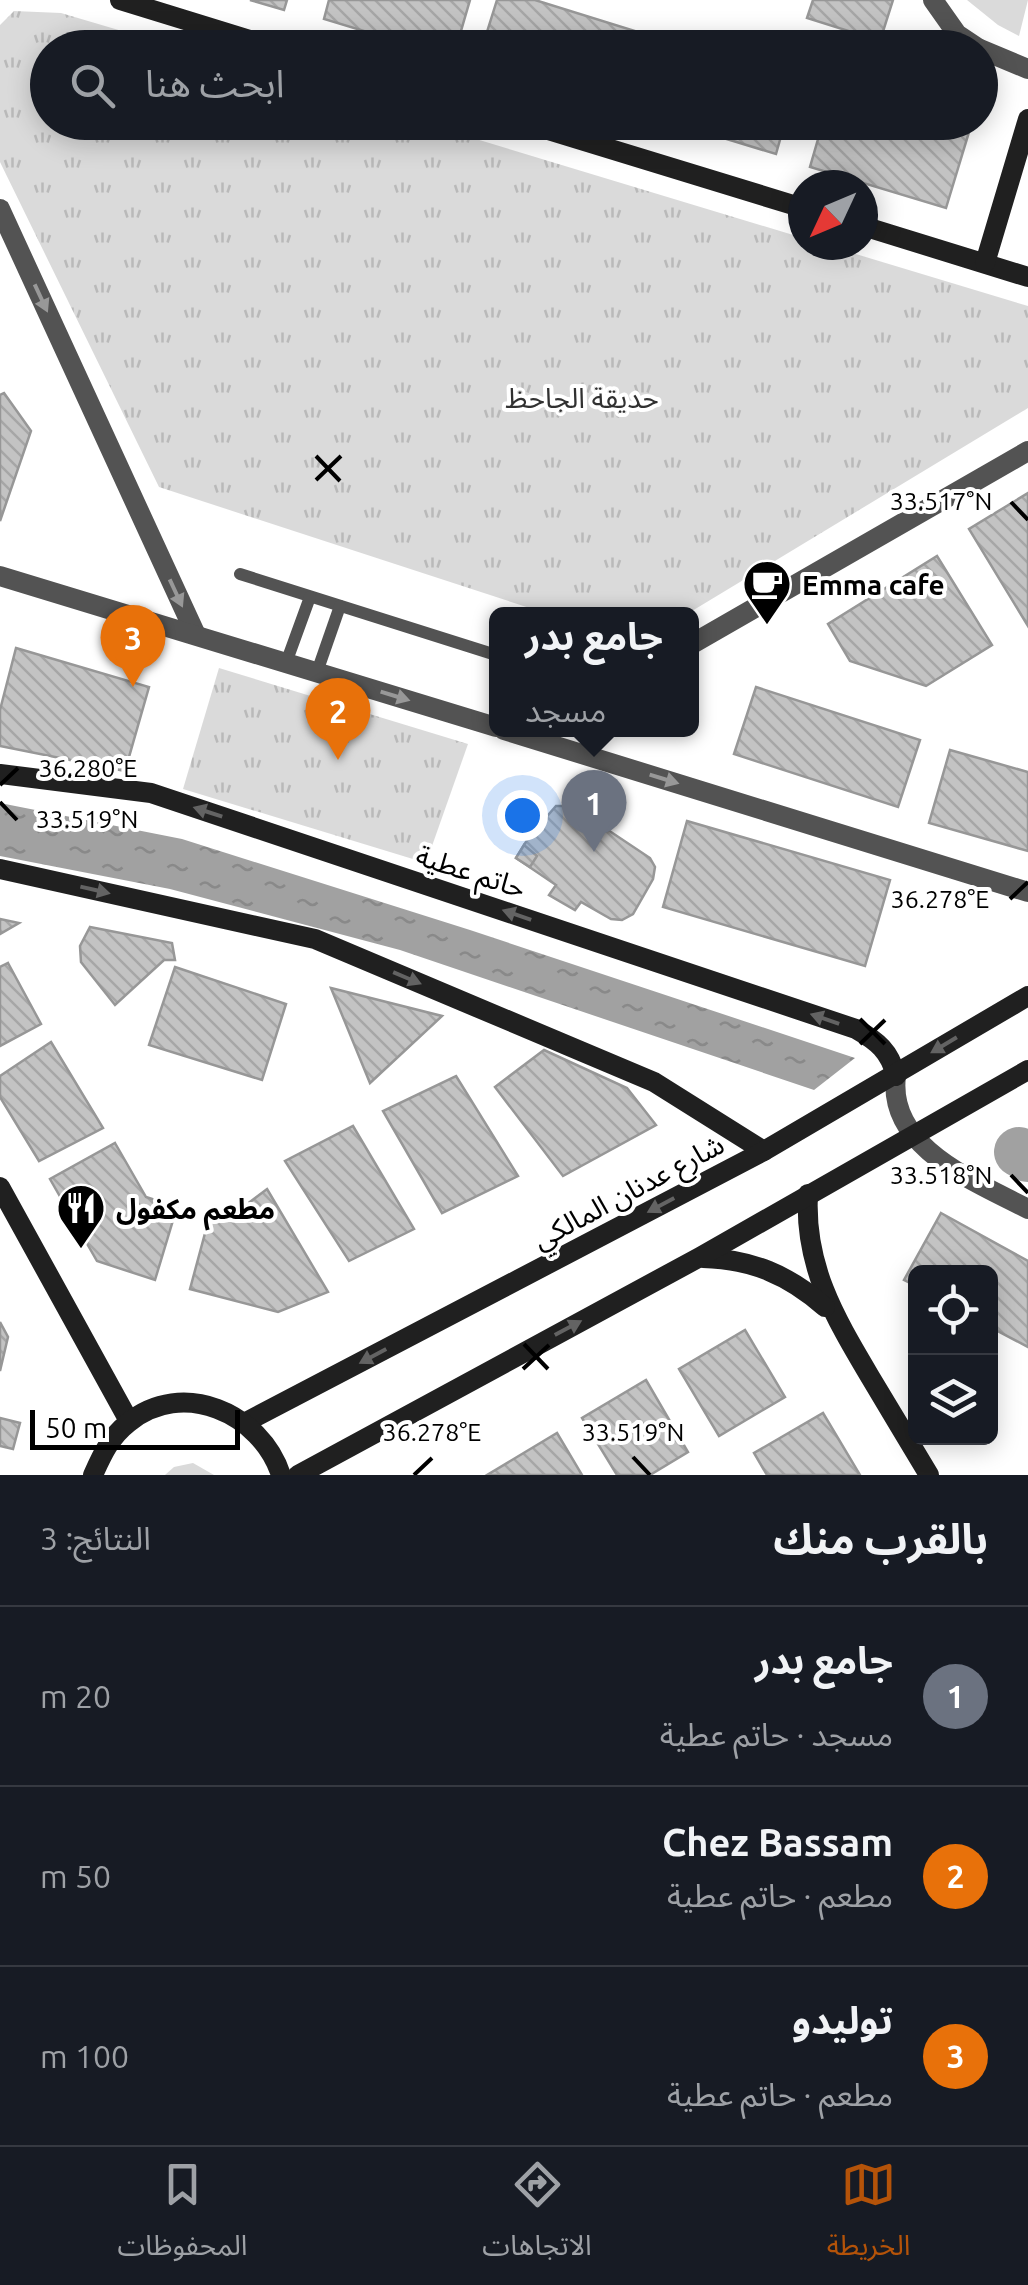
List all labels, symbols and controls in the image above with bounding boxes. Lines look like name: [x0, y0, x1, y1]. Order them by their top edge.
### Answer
search box: [30, 30, 998, 140]
icon: search: [65, 58, 120, 113]
text: ابحث هنا: [145, 62, 285, 104]
north arrow: [788, 170, 878, 260]
one-way arrow: [32, 284, 49, 313]
park label: حديقة الجاحظ: [505, 382, 659, 413]
text: 33.517°N: [890, 487, 992, 515]
cafe icon: Emma cafe: [741, 558, 793, 626]
place label: Emma cafe: [802, 569, 945, 600]
one-way arrow: [168, 579, 185, 608]
pin: 3: [100, 604, 166, 687]
popup: [489, 607, 699, 737]
text: جامع بدر: [525, 615, 663, 657]
pin: 2: [306, 678, 370, 760]
one-way arrow: [380, 689, 410, 704]
text: مسجد: [525, 692, 606, 728]
text: 36.280°E: [39, 754, 137, 782]
pin: 1: [562, 770, 626, 852]
one-way arrow: [649, 772, 679, 787]
your location: [497, 790, 548, 841]
one-way arrow: [193, 804, 223, 819]
text: 33.519°N: [36, 805, 138, 833]
street label: حاتم عطية: [410, 839, 530, 910]
one-way arrow: [80, 883, 111, 898]
text: 36.278°E: [891, 885, 989, 913]
one-way arrow: [501, 906, 531, 921]
one-way arrow: [392, 970, 422, 986]
one-way arrow: [809, 1010, 839, 1025]
one-way arrow: [930, 1036, 958, 1053]
street label: شارع عدنان المالكي: [527, 1128, 732, 1260]
text: 33.518°N: [890, 1161, 992, 1189]
restaurant icon: مطعم مكفول: [55, 1182, 107, 1250]
place label: مطعم مكفول: [116, 1193, 275, 1231]
one-way arrow: [647, 1196, 676, 1213]
map controls: [908, 1265, 998, 1445]
button: locate: [908, 1265, 998, 1355]
one-way arrow: [554, 1320, 583, 1337]
one-way arrow: [359, 1347, 388, 1364]
button: layers: [908, 1355, 998, 1445]
scale bar: [30, 1405, 240, 1450]
text: 50 m: [45, 1412, 107, 1443]
text: 36.278°E: [383, 1418, 481, 1446]
text: 33.519°N: [582, 1418, 684, 1446]
text: بالقرب منك: [773, 1515, 988, 1562]
text: النتائج: 3: [40, 1520, 151, 1556]
text: جامع بدر: [755, 1639, 893, 1681]
text: 20 m: [40, 1678, 111, 1714]
text: 1: [946, 1678, 965, 1714]
text: مسجد · حاتم عطية: [660, 1716, 893, 1752]
text: Chez Bassam: [662, 1821, 893, 1863]
text: 50 m: [40, 1858, 111, 1894]
text: 2: [946, 1858, 965, 1894]
text: مطعم · حاتم عطية: [667, 1877, 893, 1913]
text: توليدو: [792, 1999, 893, 2041]
text: 100 m: [40, 2038, 129, 2074]
text: 3: [946, 2038, 965, 2074]
text: مطعم · حاتم عطية: [667, 2076, 893, 2112]
tab: المحفوظات: [117, 2157, 247, 2276]
tab: الاتجاهات: [482, 2157, 592, 2276]
tab: الخريطة: [827, 2157, 911, 2276]

